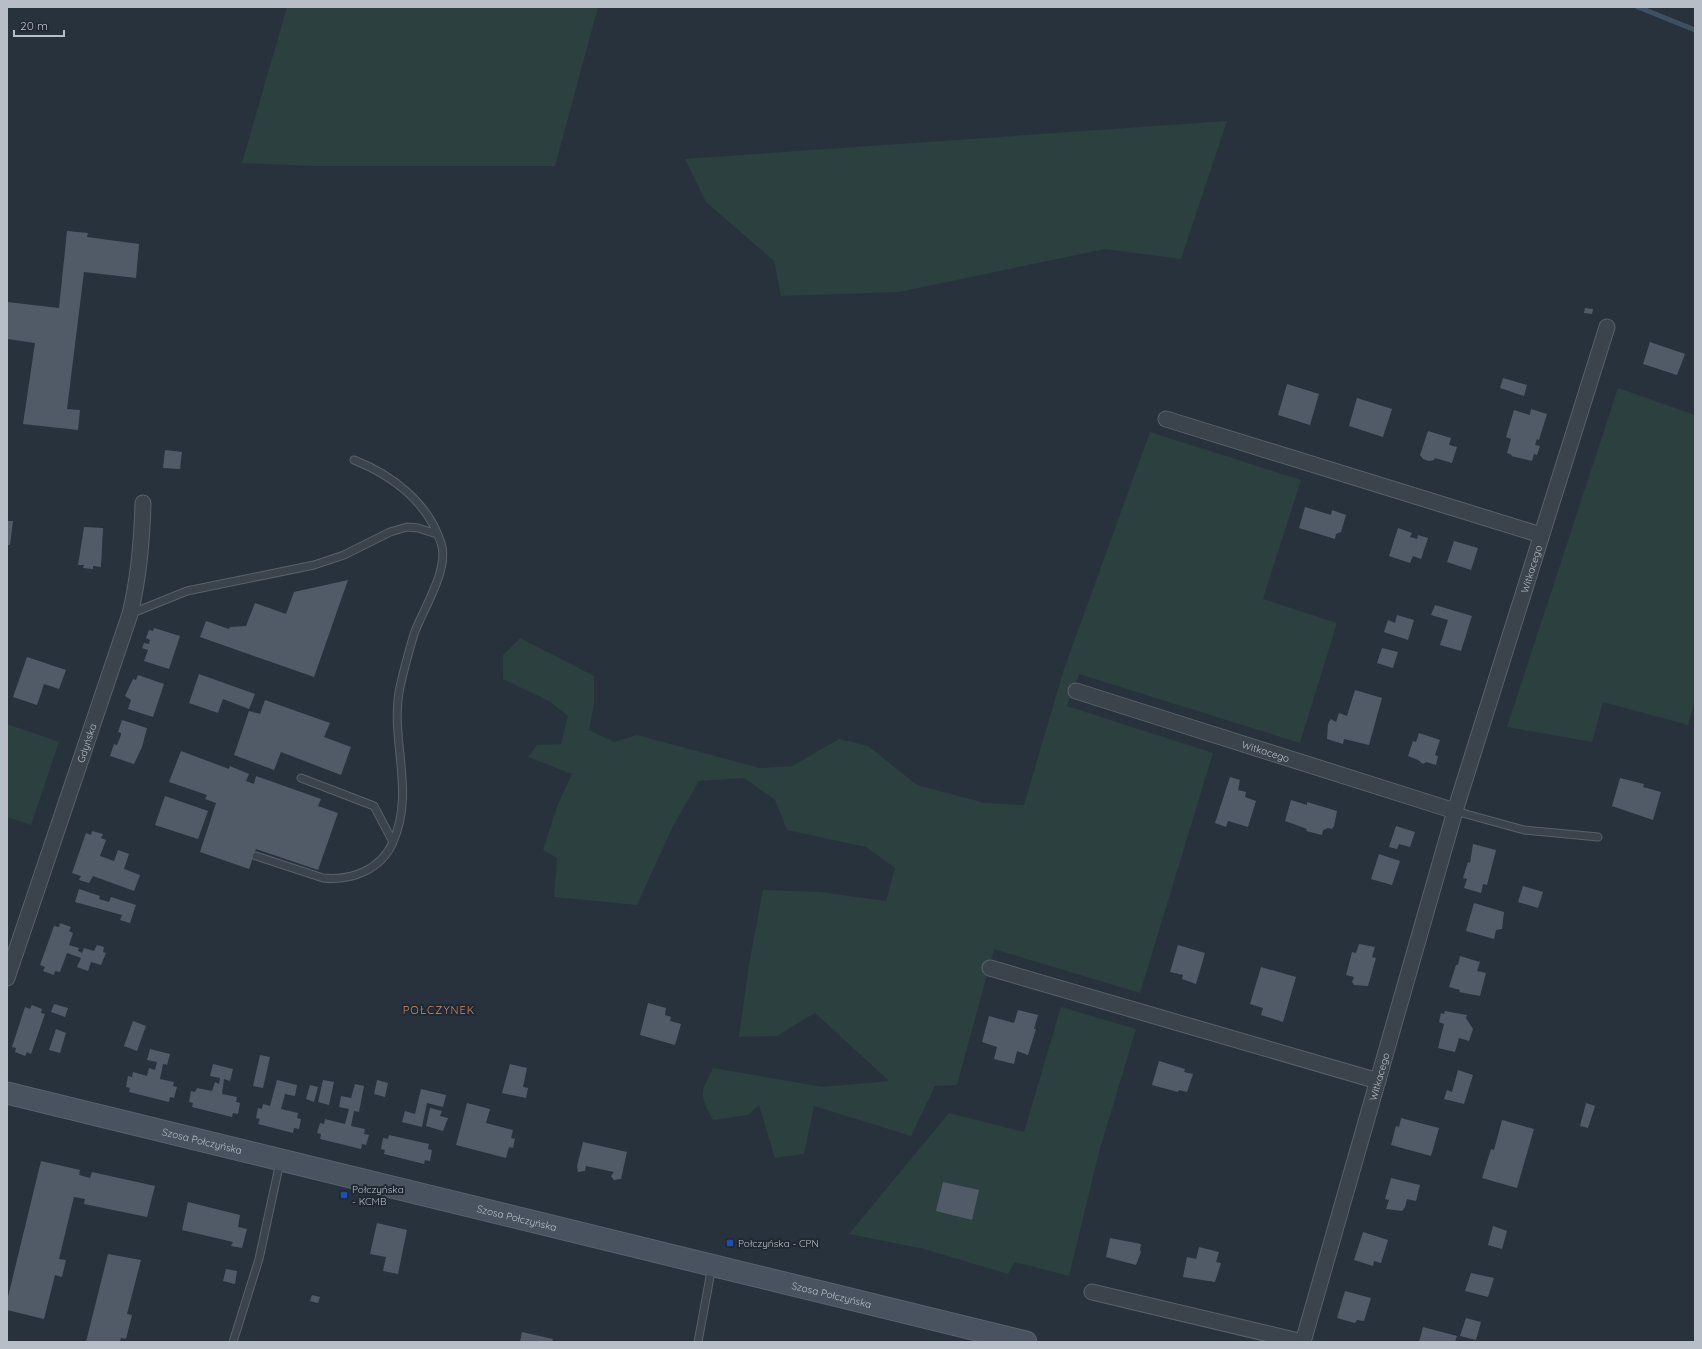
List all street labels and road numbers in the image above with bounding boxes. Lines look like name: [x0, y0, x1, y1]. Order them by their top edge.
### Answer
street label: Witkacego: [1518, 544, 1545, 595]
street label: Gdyńska: [74, 722, 100, 765]
street label: Witkacego: [1240, 738, 1291, 765]
street label: Witkacego: [1366, 1051, 1392, 1102]
street label: Szosa Połczyńska: [161, 1125, 243, 1157]
street label: Szosa Połczyńska: [476, 1202, 558, 1234]
street label: Szosa Połczyńska: [790, 1279, 873, 1311]

